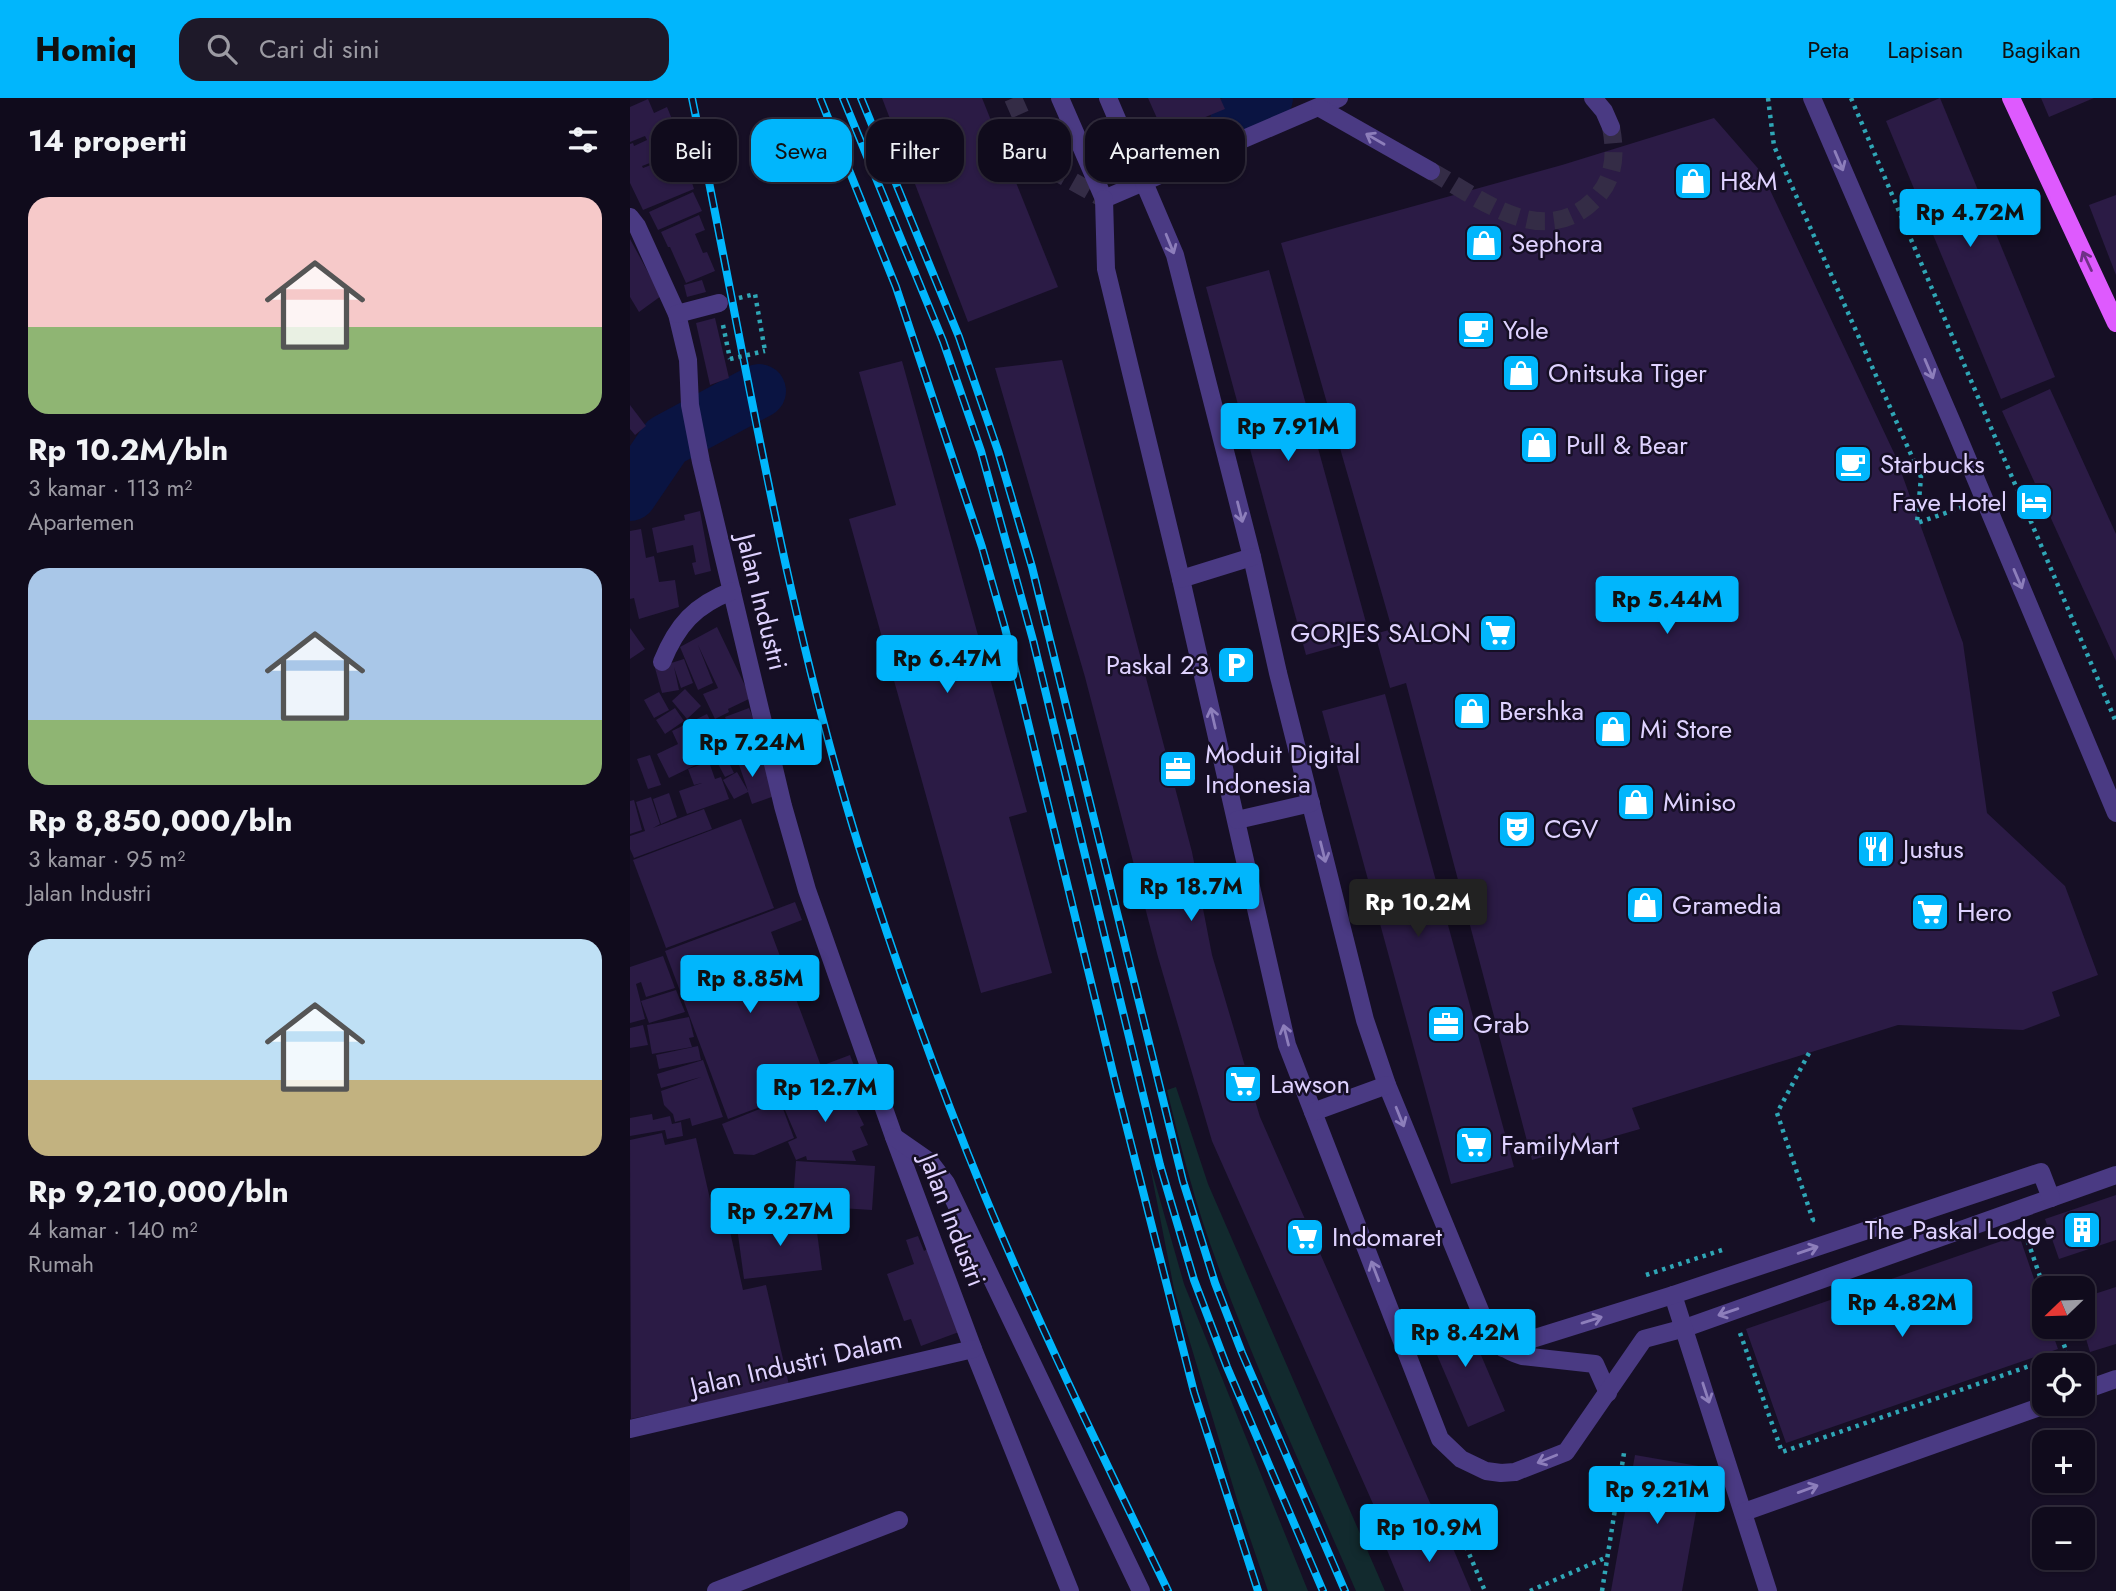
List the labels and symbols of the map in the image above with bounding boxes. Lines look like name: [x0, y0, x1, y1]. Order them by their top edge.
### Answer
one-way arrow: [1366, 132, 1386, 146]
one-way arrow: [1833, 149, 1846, 171]
shop icon: H&M: [1672, 160, 1714, 202]
place label: H&M: [1720, 162, 1777, 200]
pin: Rp 4.72M: [1898, 190, 2042, 249]
shop icon: Sephora: [1463, 222, 1505, 264]
place label: Sephora: [1511, 224, 1603, 262]
one-way arrow: [1165, 233, 1178, 255]
one-way arrow: [2080, 251, 2093, 272]
cafe icon: Yole: [1455, 309, 1497, 351]
place label: Yole: [1503, 311, 1549, 349]
shop icon: Onitsuka Tiger: [1500, 352, 1542, 394]
place label: Onitsuka Tiger: [1548, 354, 1707, 392]
one-way arrow: [1923, 358, 1936, 380]
pin: Rp 7.91M: [1216, 404, 1360, 463]
shop icon: Pull & Bear: [1518, 424, 1560, 466]
place label: Pull & Bear: [1566, 426, 1688, 464]
cafe icon: Starbucks: [1832, 443, 1874, 485]
place label: Starbucks: [1880, 445, 1985, 483]
hotel icon: Fave Hotel: [2013, 481, 2055, 523]
place label: Fave Hotel: [1892, 483, 2007, 521]
one-way arrow: [1234, 500, 1247, 522]
street label: Jalan Industri: [726, 527, 797, 674]
one-way arrow: [2012, 568, 2025, 589]
pin: Rp 5.44M: [1595, 576, 1739, 636]
supermarket icon: GORJES SALON: [1477, 612, 1519, 654]
place label: GORJES SALON: [1290, 614, 1471, 652]
pin: Rp 6.47M: [875, 636, 1019, 695]
parking icon: Paskal 23: [1215, 644, 1257, 686]
place label: Paskal 23: [1106, 646, 1209, 684]
shop icon: Bershka: [1451, 690, 1493, 732]
place label: Bershka: [1499, 692, 1584, 730]
one-way arrow: [1206, 707, 1219, 730]
shop icon: Mi Store: [1592, 708, 1634, 750]
place label: Mi Store: [1640, 710, 1732, 748]
pin: Rp 7.24M: [680, 720, 824, 779]
place label: Moduit Digital Indonesia: [1205, 735, 1360, 803]
office icon: Moduit Digital Indonesia: [1157, 748, 1199, 790]
shop icon: Miniso: [1615, 781, 1657, 823]
place label: Miniso: [1663, 783, 1736, 821]
theatre icon: CGV: [1496, 808, 1538, 850]
place label: CGV: [1544, 810, 1599, 848]
restaurant icon: Justus: [1855, 828, 1897, 870]
place label: Justus: [1900, 830, 1964, 868]
one-way arrow: [1317, 840, 1330, 863]
pin: Rp 18.7M: [1119, 864, 1263, 923]
pin: Rp 10.2M: [1346, 880, 1490, 939]
shop icon: Gramedia: [1624, 884, 1666, 926]
place label: Gramedia: [1672, 886, 1781, 924]
supermarket icon: Hero: [1909, 891, 1951, 933]
place label: Hero: [1957, 893, 2012, 931]
pin: Rp 8.85M: [678, 956, 822, 1015]
office icon: Grab: [1425, 1003, 1467, 1045]
place label: Grab: [1473, 1005, 1529, 1043]
one-way arrow: [1278, 1025, 1291, 1047]
supermarket icon: Lawson: [1222, 1063, 1264, 1105]
pin: Rp 12.7M: [753, 1065, 897, 1124]
place label: Lawson: [1270, 1065, 1350, 1103]
one-way arrow: [1394, 1105, 1407, 1127]
supermarket icon: FamilyMart: [1453, 1124, 1495, 1166]
place label: FamilyMart: [1501, 1126, 1620, 1164]
street label: Jalan Industri: [909, 1145, 996, 1292]
pin: Rp 9.27M: [708, 1188, 852, 1248]
building icon: The Paskal Lodge: [2061, 1209, 2103, 1251]
place label: The Paskal Lodge: [1865, 1211, 2055, 1249]
supermarket icon: Indomaret: [1284, 1216, 1326, 1258]
place label: Indomaret: [1332, 1218, 1443, 1256]
one-way arrow: [1797, 1243, 1819, 1256]
one-way arrow: [1367, 1261, 1380, 1282]
north arrow: [2032, 1276, 2095, 1339]
pin: Rp 4.82M: [1830, 1280, 1974, 1339]
one-way arrow: [1718, 1307, 1740, 1319]
pin: Rp 8.42M: [1393, 1310, 1537, 1369]
one-way arrow: [1581, 1313, 1603, 1326]
street label: Jalan Industri Dalam: [683, 1320, 906, 1407]
one-way arrow: [1700, 1381, 1713, 1403]
one-way arrow: [1537, 1454, 1559, 1467]
pin: Rp 9.21M: [1585, 1466, 1729, 1526]
one-way arrow: [1796, 1482, 1818, 1494]
pin: Rp 10.9M: [1357, 1504, 1501, 1564]

